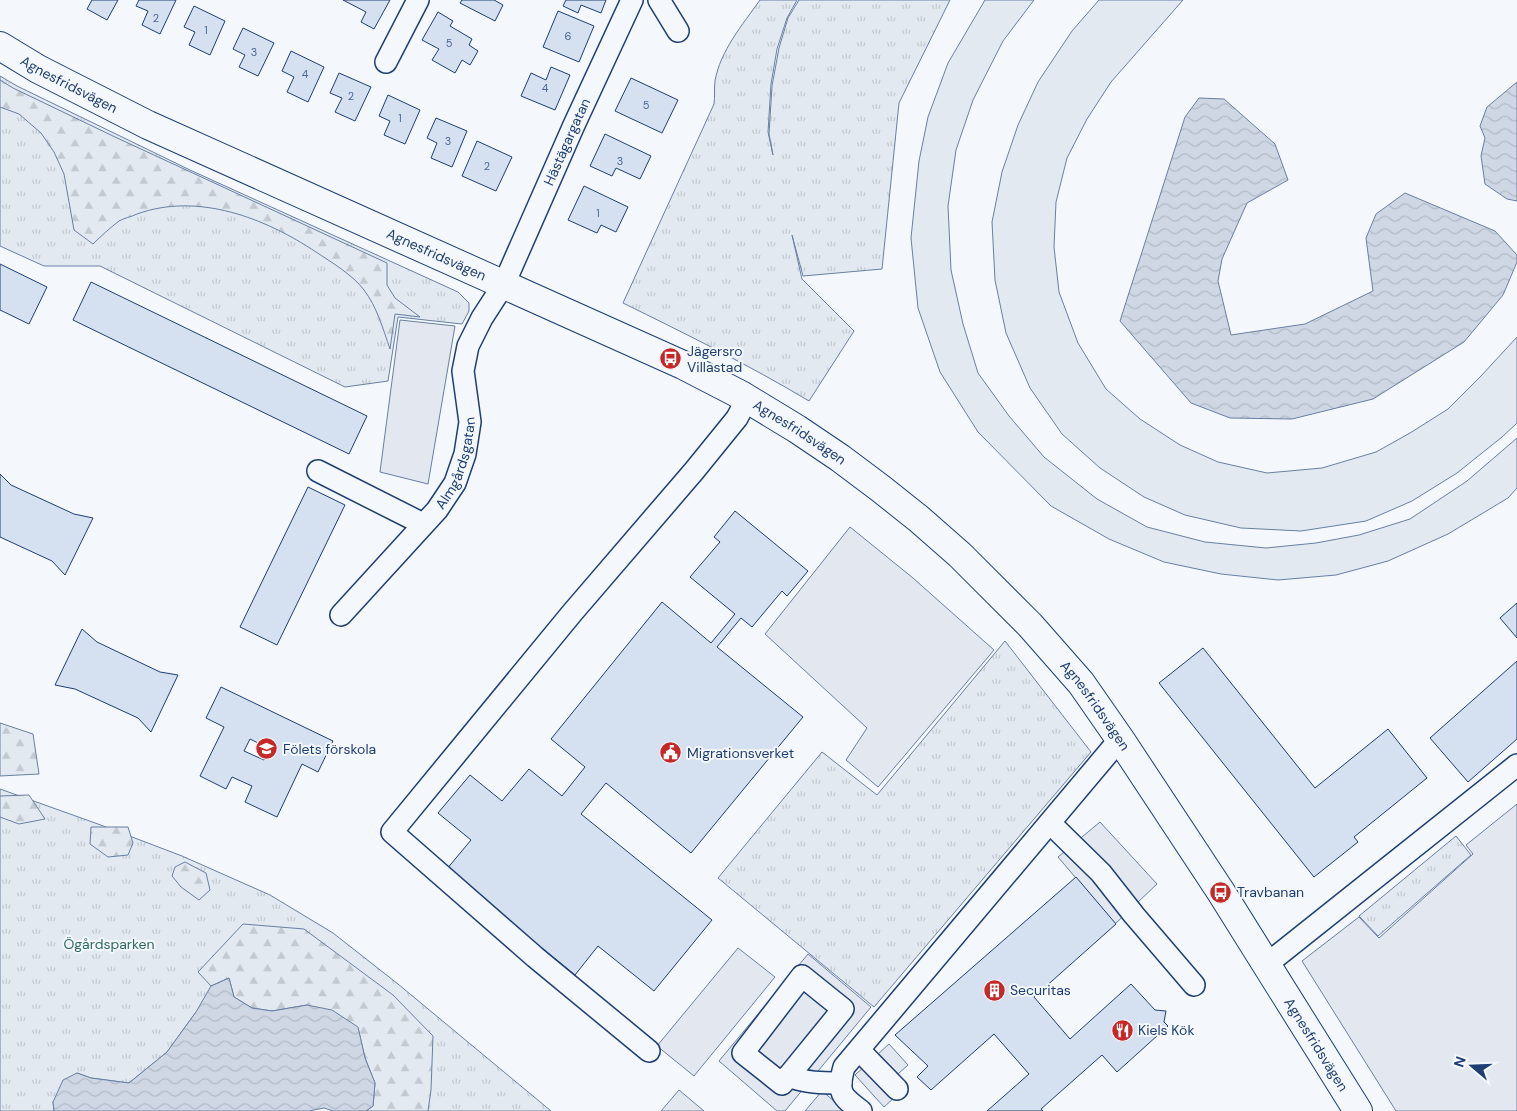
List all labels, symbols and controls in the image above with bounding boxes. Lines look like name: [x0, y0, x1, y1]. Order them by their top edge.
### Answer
house number: 2: [153, 11, 159, 25]
house number: 1: [204, 23, 208, 37]
house number: 6: [565, 29, 572, 43]
house number: 5: [446, 36, 453, 50]
house number: 3: [251, 45, 257, 59]
street label: Agnesfridsvägen: [17, 51, 121, 117]
house number: 4: [302, 67, 309, 81]
house number: 4: [542, 81, 549, 95]
house number: 2: [348, 89, 354, 103]
street label: Hästägargatan: [539, 95, 594, 188]
house number: 5: [643, 98, 650, 112]
house number: 1: [398, 111, 402, 125]
house number: 3: [445, 134, 451, 148]
house number: 3: [617, 154, 623, 168]
house number: 2: [484, 159, 490, 173]
house number: 1: [596, 206, 600, 220]
street label: Agnesfridsvägen: [384, 224, 489, 285]
place label: Jägersro Villastad: [687, 342, 743, 376]
bus stop icon: Jägersro Villastad: [659, 347, 683, 371]
street label: Agnesfridsvägen: [750, 396, 850, 469]
street label: Almgårdsgatan: [431, 416, 479, 513]
street label: Agnesfridsvägen: [1056, 657, 1134, 754]
school or university icon: Fölets förskola: [255, 737, 279, 761]
place label: Fölets förskola: [283, 740, 376, 758]
public building icon: Migrationsverket: [659, 741, 683, 765]
place label: Migrationsverket: [687, 744, 794, 762]
bus stop icon: Travbanan: [1209, 880, 1233, 904]
place label: Travbanan: [1237, 883, 1304, 901]
park label: Ögårdsparken: [63, 935, 155, 953]
building icon: Securitas: [982, 978, 1006, 1002]
place label: Securitas: [1010, 981, 1071, 999]
street label: Agnesfridsvägen: [1280, 994, 1352, 1095]
restaurant icon: Kiels Kök: [1110, 1018, 1134, 1042]
place label: Kiels Kök: [1138, 1021, 1194, 1039]
north arrow: [1447, 1041, 1497, 1091]
text: N: [1450, 1054, 1470, 1070]

